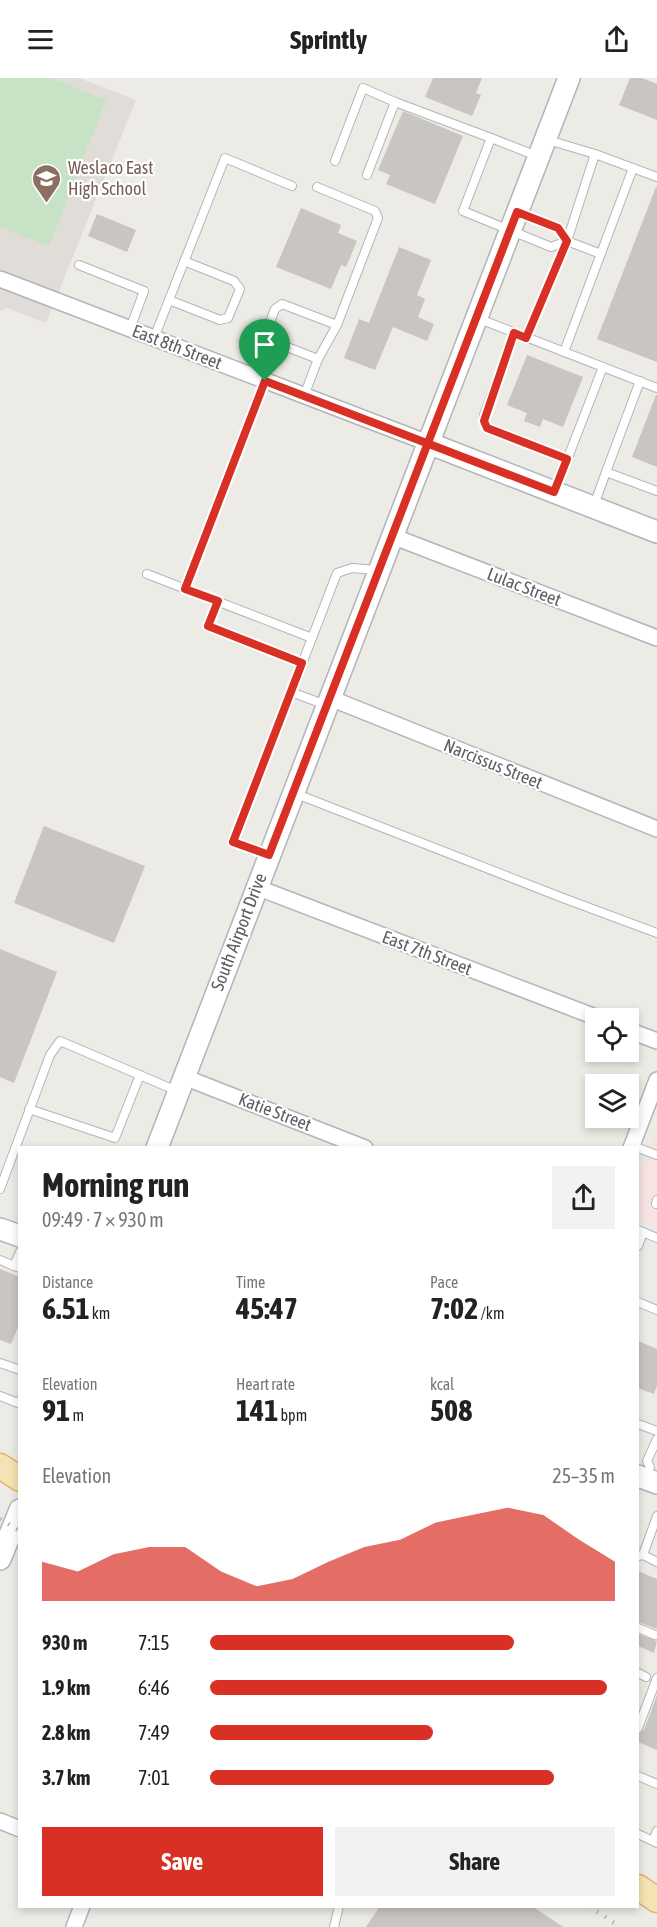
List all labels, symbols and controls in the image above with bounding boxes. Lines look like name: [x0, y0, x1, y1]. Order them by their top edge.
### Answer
icon: menu: [24, 23, 57, 56]
icon: share: [600, 23, 633, 56]
text: Sprintly: [290, 24, 367, 55]
place label: Weslaco East High School: [68, 157, 153, 199]
school or university icon: Weslaco East High School: [31, 162, 63, 204]
pin: [239, 319, 290, 381]
street label: East 8th Street: [129, 320, 225, 373]
icon: arrive: [248, 328, 281, 361]
street label: Lulac Street: [484, 563, 564, 610]
street label: Narcissus Street: [441, 734, 546, 793]
street label: South Airport Drive: [206, 870, 271, 994]
street label: East 7th Street: [379, 926, 475, 979]
map controls: [585, 1008, 639, 1128]
button: locate: [585, 1008, 639, 1062]
button: layers: [585, 1074, 639, 1128]
street label: Katie Street: [236, 1088, 315, 1135]
text: Morning run: [42, 1166, 189, 1204]
button: share: [552, 1166, 615, 1229]
text: 09:49 · 7 × 930 m: [42, 1208, 164, 1231]
text: Distance: [42, 1273, 93, 1291]
text: Time: [236, 1273, 265, 1291]
text: Pace: [430, 1273, 458, 1291]
text: 6.51: [42, 1291, 90, 1325]
text: 45:47: [236, 1291, 298, 1325]
text: 7:02: [430, 1291, 478, 1325]
text: km: [90, 1304, 110, 1322]
text: /km: [478, 1304, 504, 1322]
text: Elevation: [42, 1375, 97, 1393]
text: Heart rate: [236, 1375, 295, 1393]
text: kcal: [430, 1375, 454, 1393]
text: 91: [42, 1393, 70, 1427]
text: 141: [236, 1393, 278, 1427]
text: 508: [430, 1393, 472, 1427]
text: m: [70, 1406, 84, 1424]
text: bpm: [278, 1406, 307, 1424]
text: Elevation: [42, 1464, 111, 1487]
text: 25–35 m: [552, 1464, 615, 1487]
text: 930 m: [42, 1631, 87, 1654]
text: 7:15: [138, 1631, 170, 1654]
text: 1.9 km: [42, 1676, 90, 1699]
text: 6:46: [138, 1676, 170, 1699]
text: 2.8 km: [42, 1721, 90, 1744]
text: 7:49: [138, 1721, 170, 1744]
text: 3.7 km: [42, 1766, 90, 1789]
text: 7:01: [138, 1766, 170, 1789]
button: Save: [42, 1827, 323, 1896]
button: Share: [335, 1827, 615, 1896]

